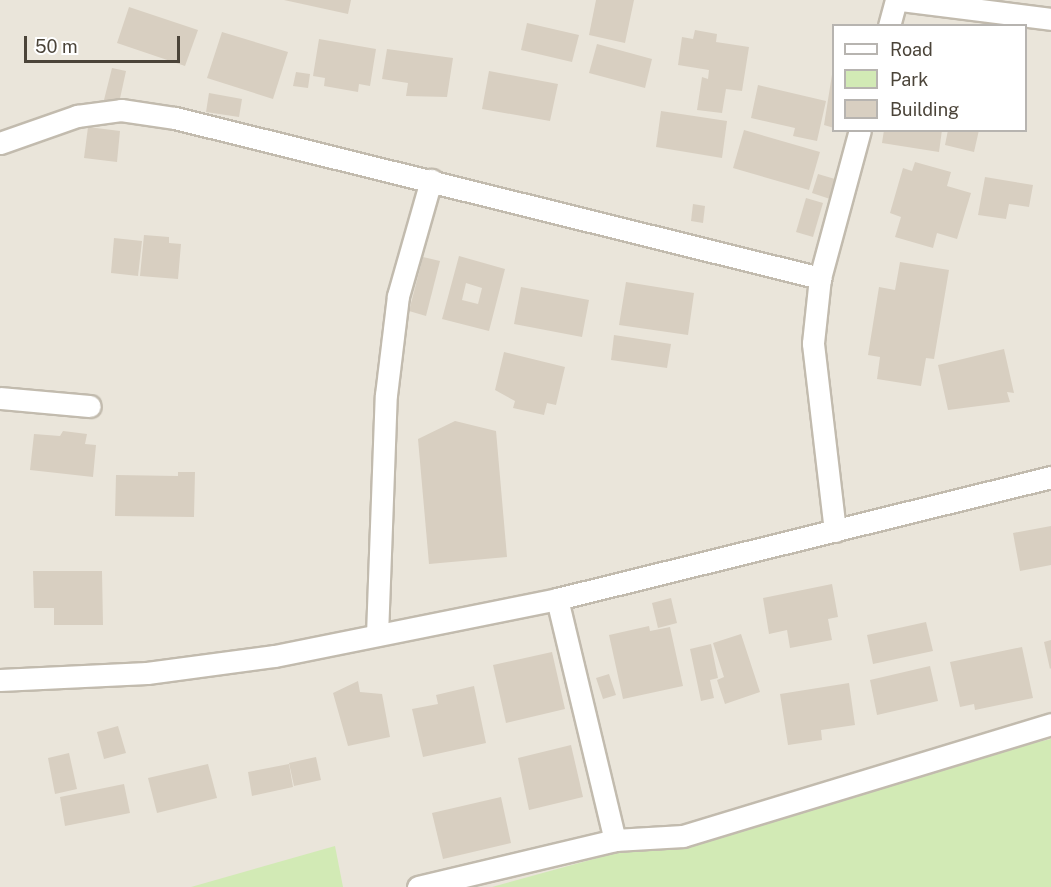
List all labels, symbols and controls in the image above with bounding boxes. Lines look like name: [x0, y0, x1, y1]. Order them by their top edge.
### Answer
scale bar: [27, 24, 183, 62]
legend: [832, 24, 1027, 132]
text: 50 m: [35, 36, 78, 57]
text: Road: [890, 39, 933, 60]
text: Park: [890, 69, 928, 90]
text: Building: [890, 99, 959, 120]

